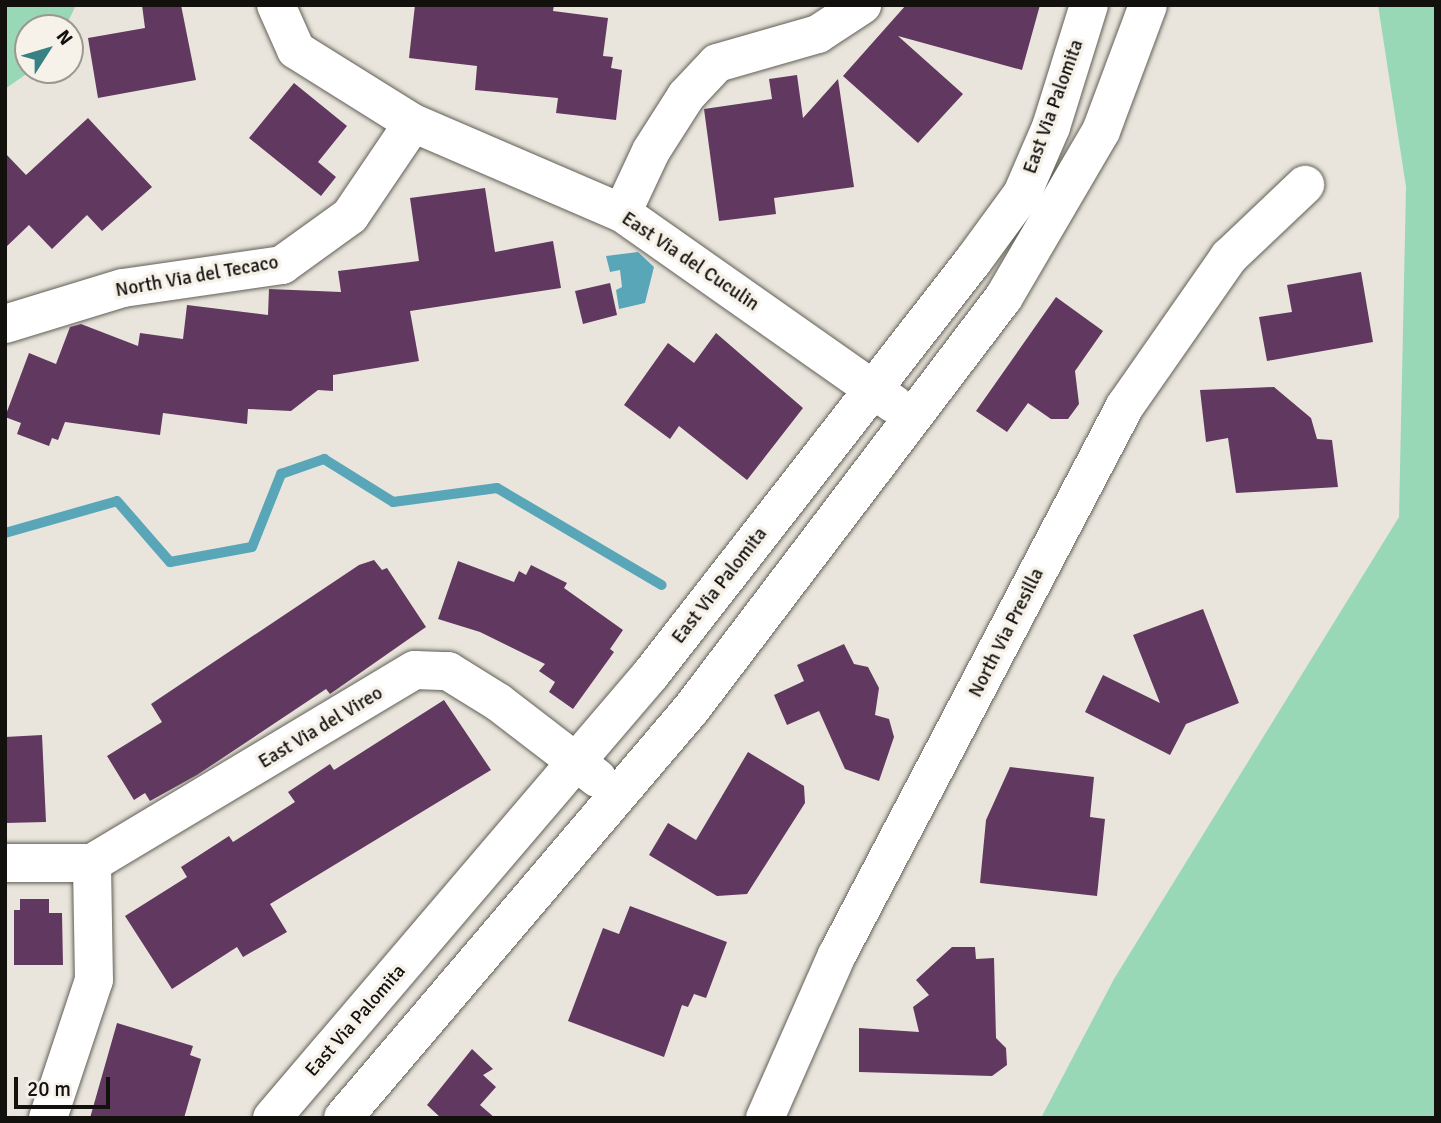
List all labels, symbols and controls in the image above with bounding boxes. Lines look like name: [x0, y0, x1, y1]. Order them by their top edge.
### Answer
north arrow: [14, 14, 84, 84]
text: N: [51, 25, 78, 50]
street label: East Via Palomita: [1019, 37, 1089, 177]
street label: East Via del Cuculin: [617, 208, 763, 316]
street label: North Via del Tecaco: [114, 251, 280, 303]
street label: East Via Palomita: [668, 523, 772, 649]
street label: North Via Presilla: [965, 565, 1049, 701]
street label: East Via del Vireo: [255, 682, 387, 774]
street label: East Via Palomita: [301, 960, 411, 1082]
scale bar: [18, 1064, 114, 1108]
text: 20 m: [27, 1076, 71, 1102]

